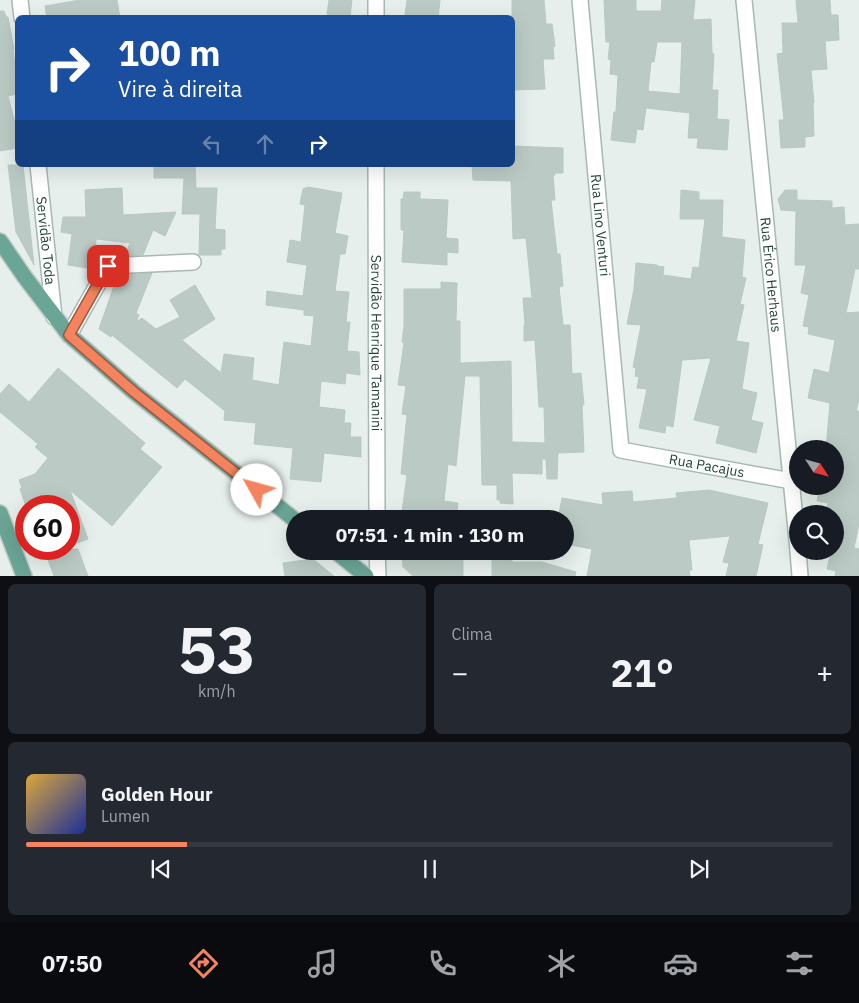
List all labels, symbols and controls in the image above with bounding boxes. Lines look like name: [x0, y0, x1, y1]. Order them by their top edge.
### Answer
text: 100 m: [118, 30, 221, 76]
icon: right: [35, 35, 100, 100]
text: Vire à direita: [118, 74, 242, 103]
icon: left: [198, 130, 226, 158]
icon: ahead: [251, 130, 279, 158]
icon: right: [304, 130, 332, 158]
street label: Rua Lino Venturi: [587, 173, 614, 277]
street label: Servidão Toda: [32, 195, 60, 286]
street label: Rua Érico Herhaus: [756, 216, 786, 333]
pin: [87, 245, 129, 287]
icon: arrive: [94, 252, 122, 280]
street label: Servidão Henrique Tamanini: [367, 255, 386, 431]
north arrow: [789, 440, 844, 495]
map controls: [789, 440, 844, 560]
street label: Rua Pacajus: [668, 450, 746, 481]
position arrow: [230, 463, 282, 515]
speed limit sign: 60: [15, 495, 80, 560]
button: search: [789, 505, 844, 560]
text: 07:51 · 1 min · 130 m: [336, 523, 524, 547]
text: 53: [178, 606, 256, 691]
text: Clima: [452, 624, 492, 644]
text: 21°: [611, 648, 674, 697]
text: −: [452, 654, 468, 691]
text: +: [816, 654, 833, 691]
text: km/h: [198, 681, 236, 701]
text: Golden Hour: [101, 782, 213, 806]
text: Lumen: [101, 806, 150, 826]
icon: previous: [147, 855, 175, 883]
icon: pause: [416, 855, 444, 883]
icon: next: [685, 855, 713, 883]
icon: directions: [186, 946, 221, 981]
icon: music: [305, 946, 340, 981]
icon: phone: [425, 946, 460, 981]
icon: climate: [544, 946, 579, 981]
icon: car: [663, 946, 698, 981]
icon: filters: [782, 946, 817, 981]
text: 07:50: [42, 949, 102, 978]

